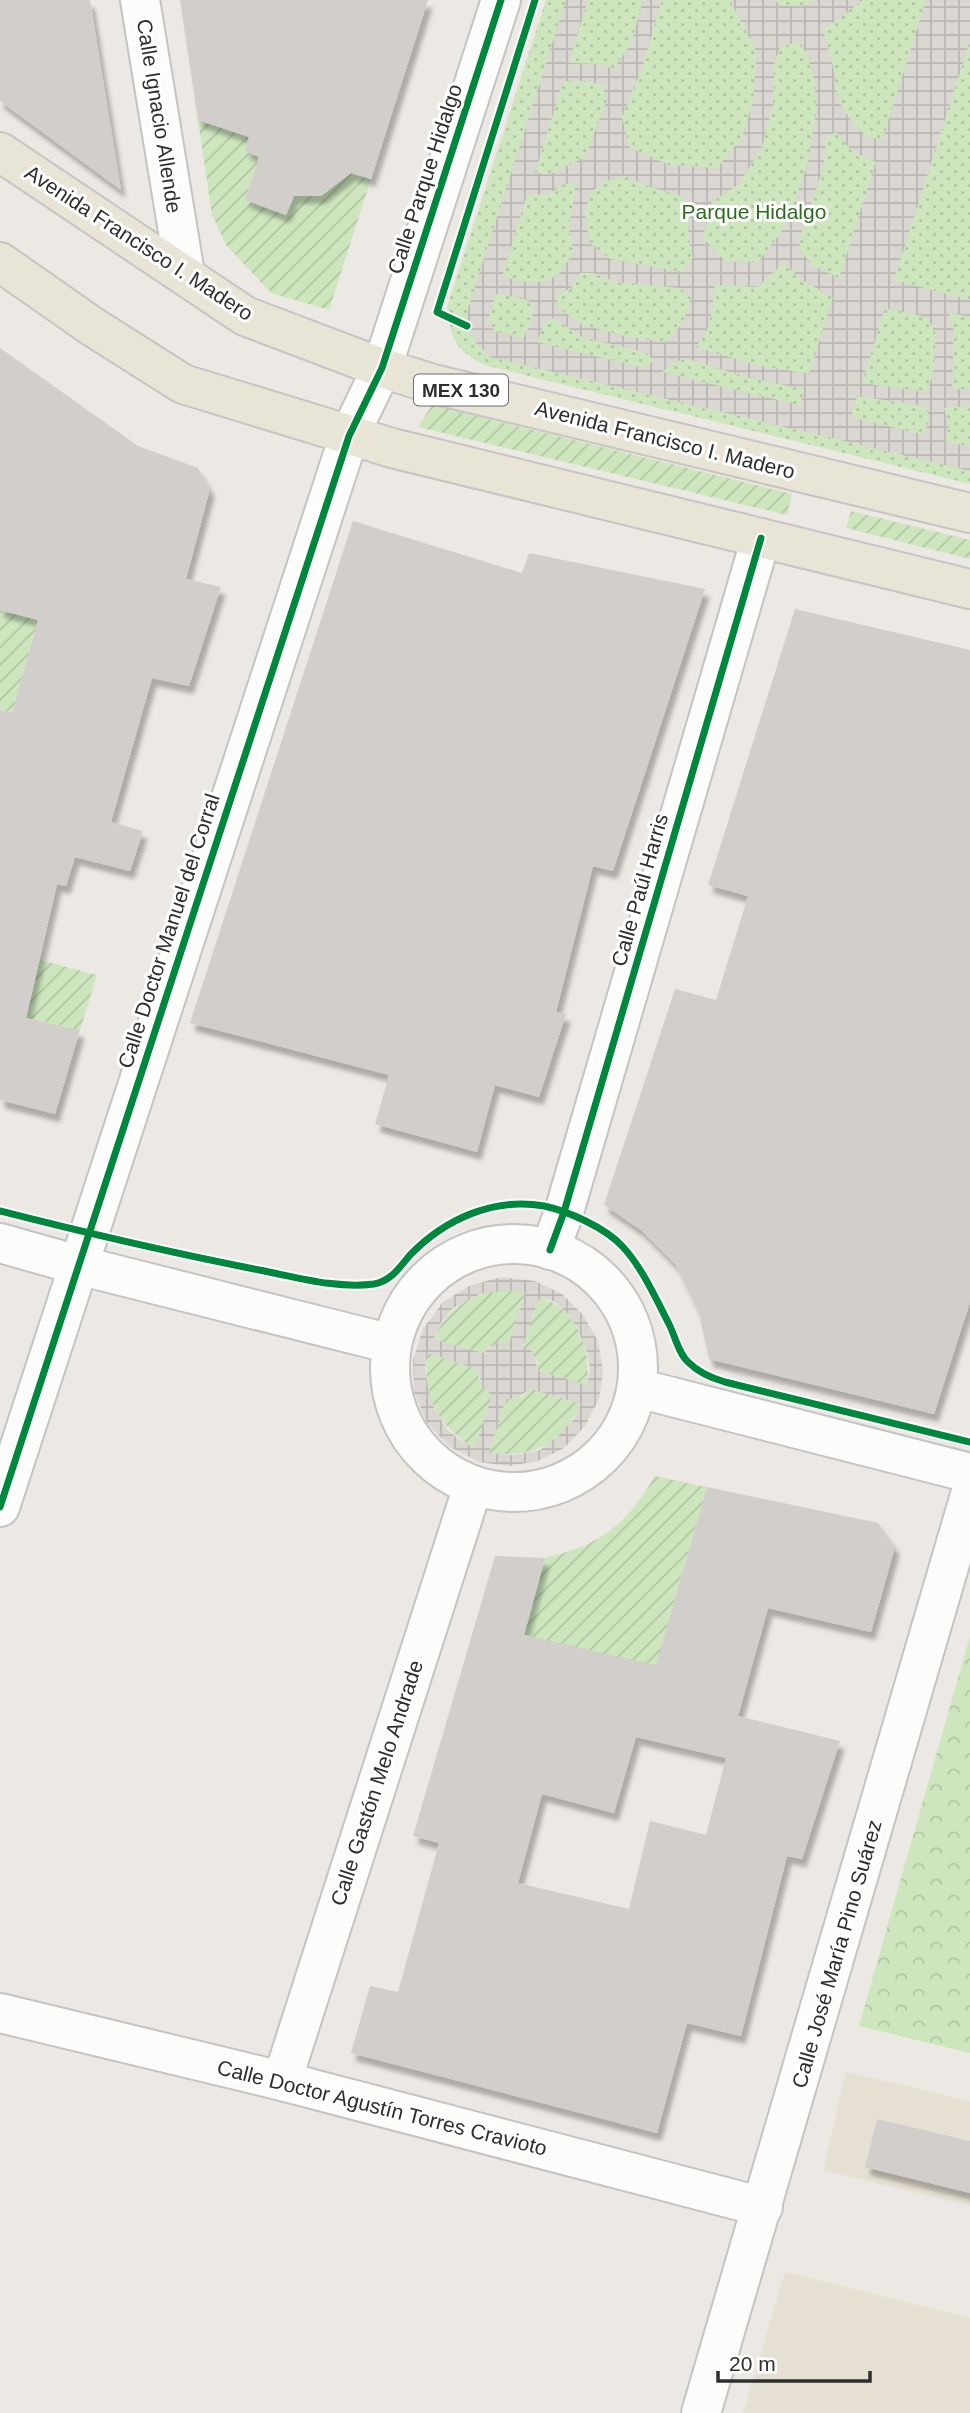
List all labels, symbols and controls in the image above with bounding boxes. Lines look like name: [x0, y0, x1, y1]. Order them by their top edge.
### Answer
street label: Calle Ignacio Allende: [133, 17, 186, 215]
street label: Calle Parque Hidalgo: [383, 81, 466, 277]
street label: Avenida Francisco I. Madero: [21, 160, 257, 325]
park label: Parque Hidalgo: [682, 200, 826, 223]
road number: MEX 130: [414, 374, 508, 406]
street label: Avenida Francisco I. Madero: [533, 396, 797, 483]
street label: Calle Doctor Manuel del Corral: [113, 791, 224, 1071]
street label: Calle Paúl Harris: [607, 811, 672, 969]
street label: Calle Gastón Melo Andrade: [326, 1657, 427, 1909]
street label: Calle José María Pino Suárez: [787, 1817, 886, 2091]
street label: Calle Doctor Agustín Torres Cravioto: [215, 2055, 549, 2160]
scale bar: [718, 2340, 870, 2384]
text: 20 m: [729, 2352, 776, 2375]

